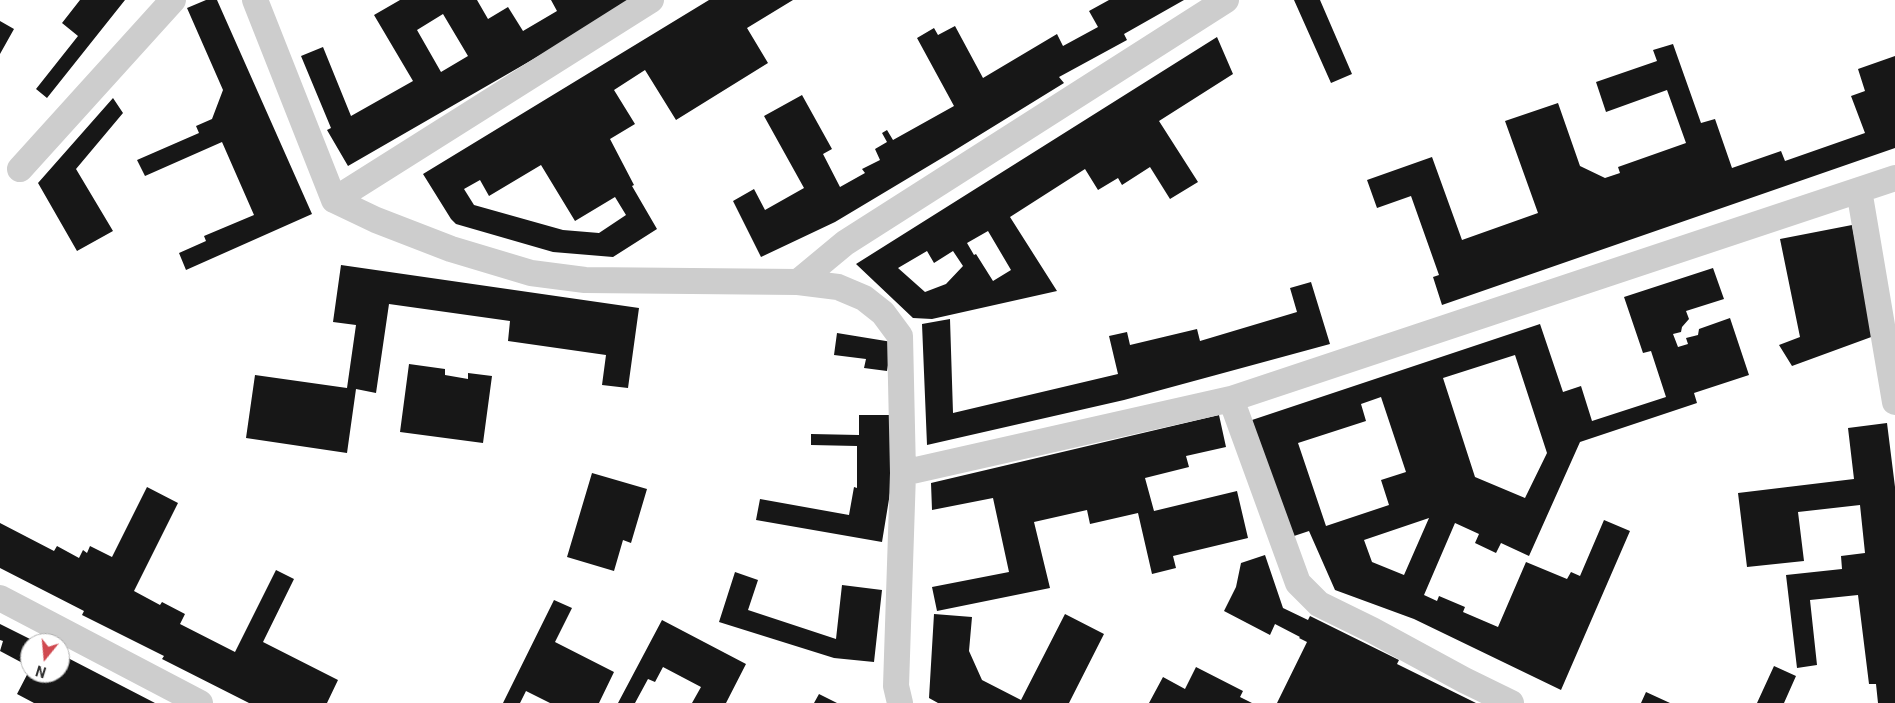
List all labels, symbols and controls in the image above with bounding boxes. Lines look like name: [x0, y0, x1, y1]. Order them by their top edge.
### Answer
north arrow: [20, 633, 70, 683]
text: N: [34, 662, 48, 680]

